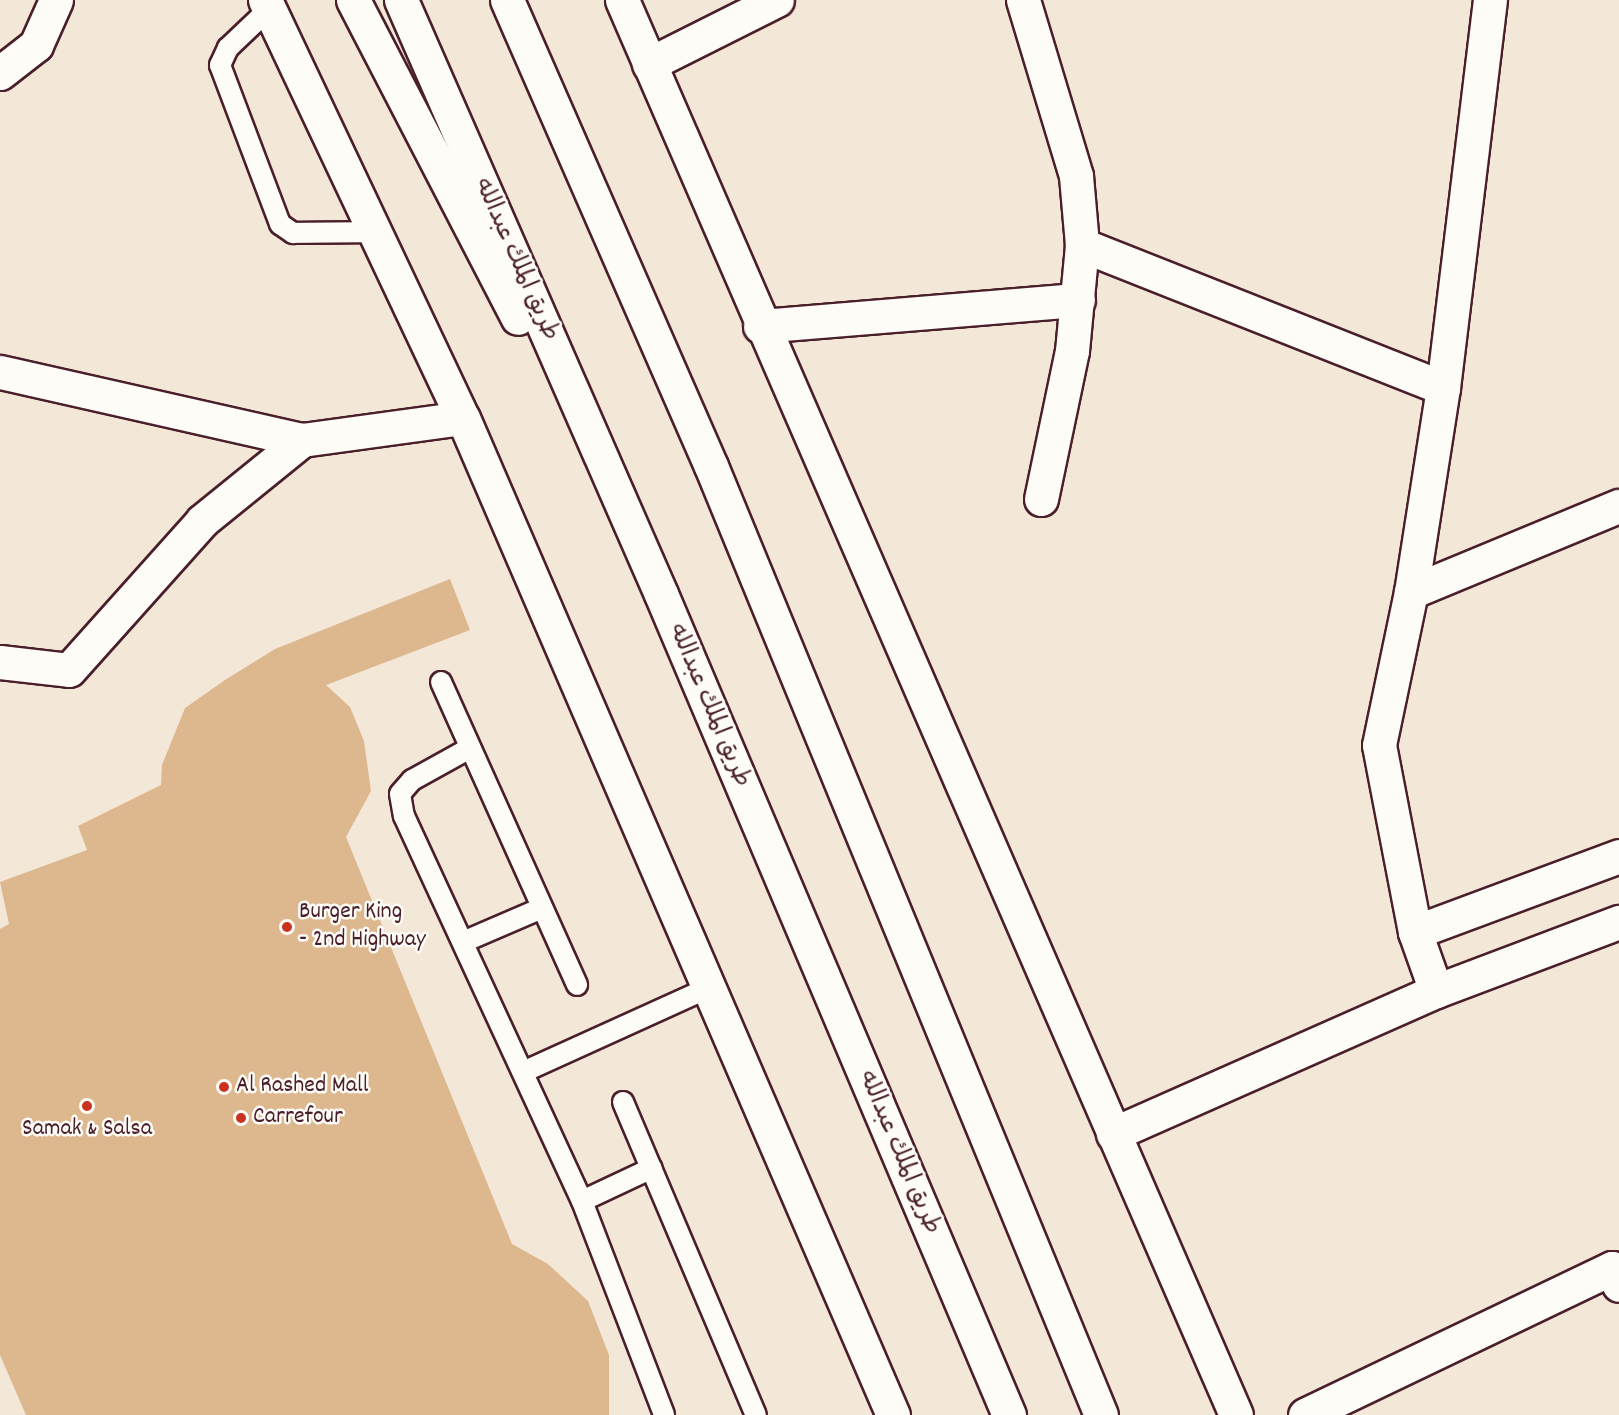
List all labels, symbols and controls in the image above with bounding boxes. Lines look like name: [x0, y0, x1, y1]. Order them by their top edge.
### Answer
street label: طريق الملك عبدالله: [466, 174, 564, 346]
street label: طريق الملك عبدالله: [661, 620, 755, 792]
place label: Burger King - 2nd Highway: [299, 899, 426, 955]
marker: Burger King - 2nd Highway: [280, 920, 294, 934]
street label: طريق الملك عبدالله: [851, 1067, 945, 1239]
place label: Al Rashed Mall: [236, 1073, 368, 1101]
marker: Al Rashed Mall: [217, 1080, 231, 1094]
marker: Samak & Salsa: [80, 1099, 94, 1113]
place label: Carrefour: [253, 1104, 343, 1132]
marker: Carrefour: [234, 1111, 248, 1125]
place label: Samak & Salsa: [22, 1116, 152, 1144]

